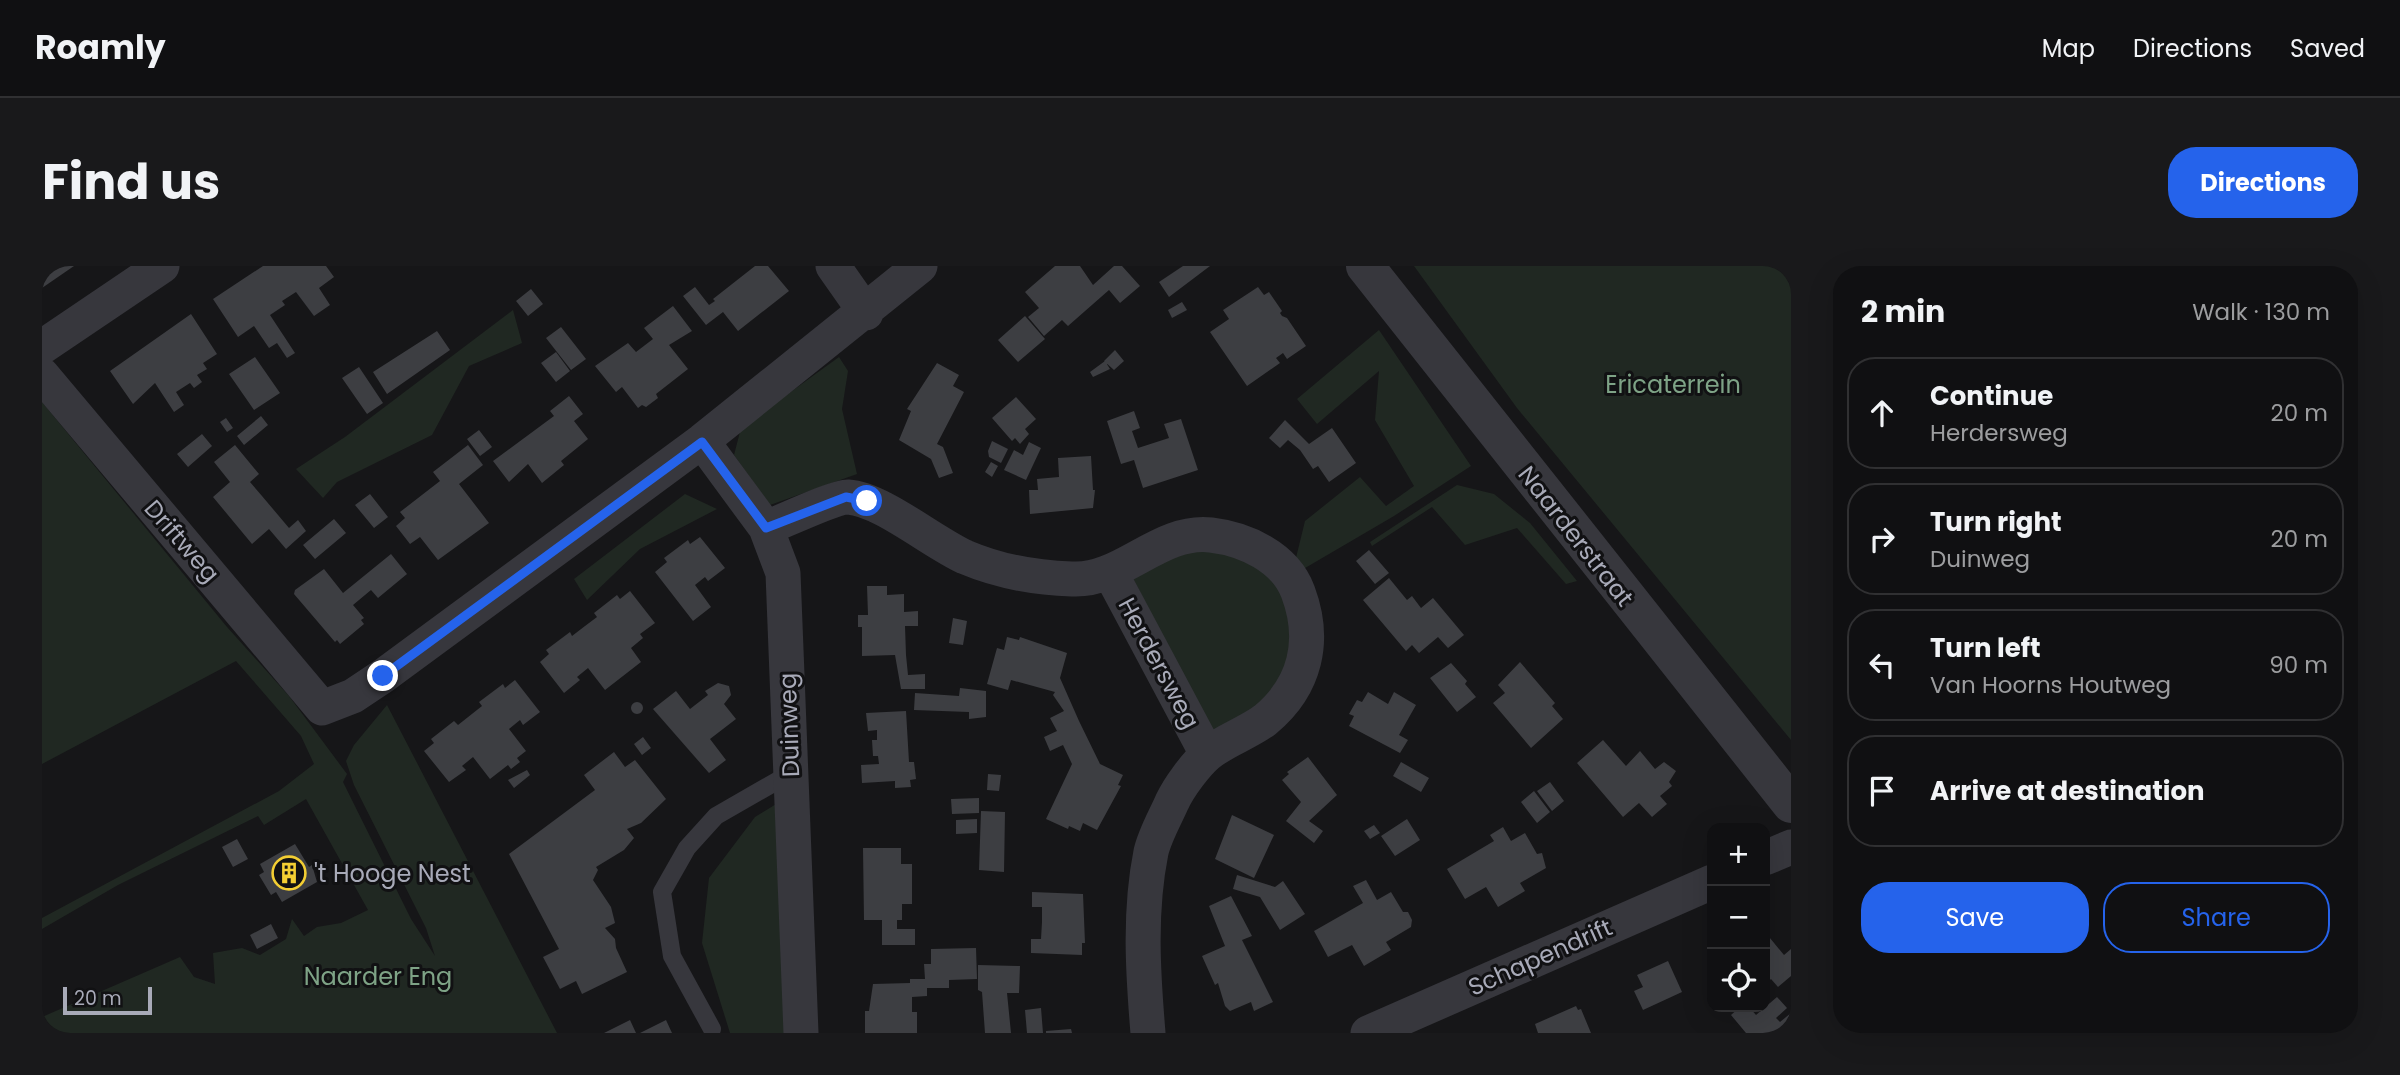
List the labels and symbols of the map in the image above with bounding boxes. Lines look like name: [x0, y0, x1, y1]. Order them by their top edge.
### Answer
park label: Ericaterrein: [1605, 368, 1741, 401]
street label: Naarderstraat: [1511, 459, 1641, 613]
route start: [851, 485, 882, 516]
street label: Driftweg: [137, 493, 227, 589]
street label: Herdersweg: [1111, 592, 1207, 734]
route end: [367, 660, 398, 691]
street label: Duinweg: [771, 672, 807, 778]
building icon: 't Hooge Nest: [270, 854, 308, 892]
place label: 't Hooge Nest: [314, 857, 471, 890]
street label: Schapendrift: [1463, 911, 1617, 1003]
park label: Naarder Eng: [304, 960, 452, 993]
scale bar: [63, 984, 152, 1016]

